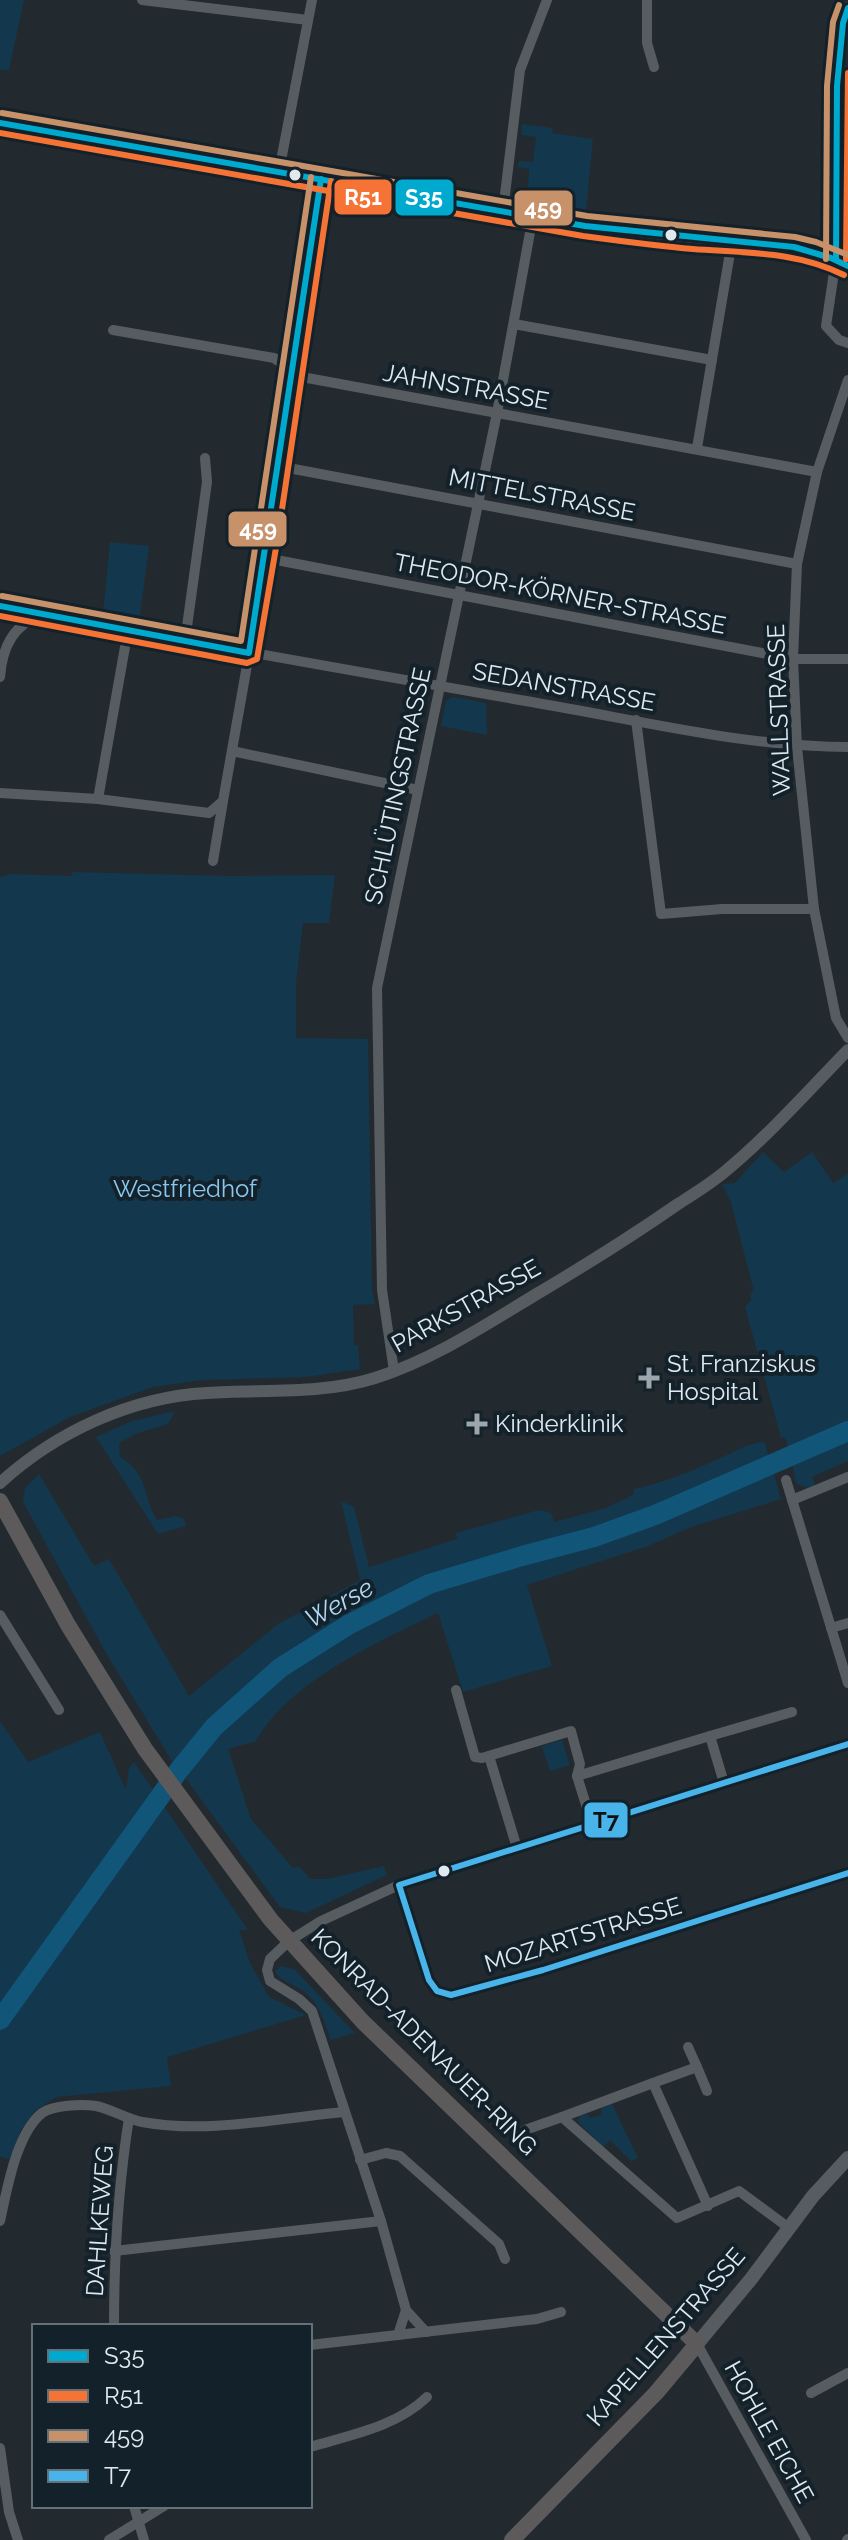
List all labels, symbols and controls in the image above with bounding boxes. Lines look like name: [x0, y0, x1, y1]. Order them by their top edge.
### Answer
unlabelled marker: [287, 167, 303, 183]
line badge: R51: [333, 178, 393, 216]
line badge: S35: [394, 178, 455, 217]
text: R51: [344, 184, 382, 210]
text: S35: [405, 184, 443, 210]
line badge: 459: [513, 189, 574, 227]
text: 459: [524, 195, 562, 221]
unlabelled marker: [663, 227, 679, 243]
street label: JAHNSTRASSE: [381, 358, 551, 415]
street label: MITTELSTRASSE: [446, 462, 638, 527]
line badge: 459: [227, 510, 288, 548]
text: 459: [239, 516, 277, 542]
street label: THEODOR-KÖRNER-STRASSE: [392, 547, 728, 640]
street label: WALLSTRASSE: [761, 623, 796, 797]
street label: SEDANSTRASSE: [470, 656, 658, 717]
street label: SCHLÜTINGSTRASSE: [358, 665, 437, 907]
park label: Westfriedhof: [113, 1174, 258, 1203]
street label: PARKSTRASSE: [386, 1253, 545, 1358]
place label: St. Franziskus Hospital: [667, 1349, 816, 1406]
marker: St. Franziskus Hospital: [638, 1367, 660, 1389]
place label: Kinderklinik: [495, 1409, 624, 1438]
marker: Kinderklinik: [466, 1413, 488, 1435]
water label: Werse: [300, 1572, 378, 1634]
line badge: T7: [583, 1801, 629, 1839]
text: T7: [593, 1807, 620, 1833]
unlabelled marker: [436, 1863, 452, 1879]
street label: MOZARTSTRASSE: [481, 1891, 685, 1978]
street label: KONRAD-ADENAUER-RING: [305, 1923, 543, 2161]
street label: DAHLKEWEG: [80, 2145, 119, 2297]
street label: KAPELLENSTRASSE: [580, 2242, 751, 2432]
legend: [32, 2324, 312, 2508]
text: S35: [104, 2341, 144, 2370]
street label: HOHLE EICHE: [719, 2356, 820, 2508]
text: R51: [104, 2381, 143, 2410]
text: 459: [104, 2421, 144, 2450]
text: T7: [104, 2461, 131, 2490]

